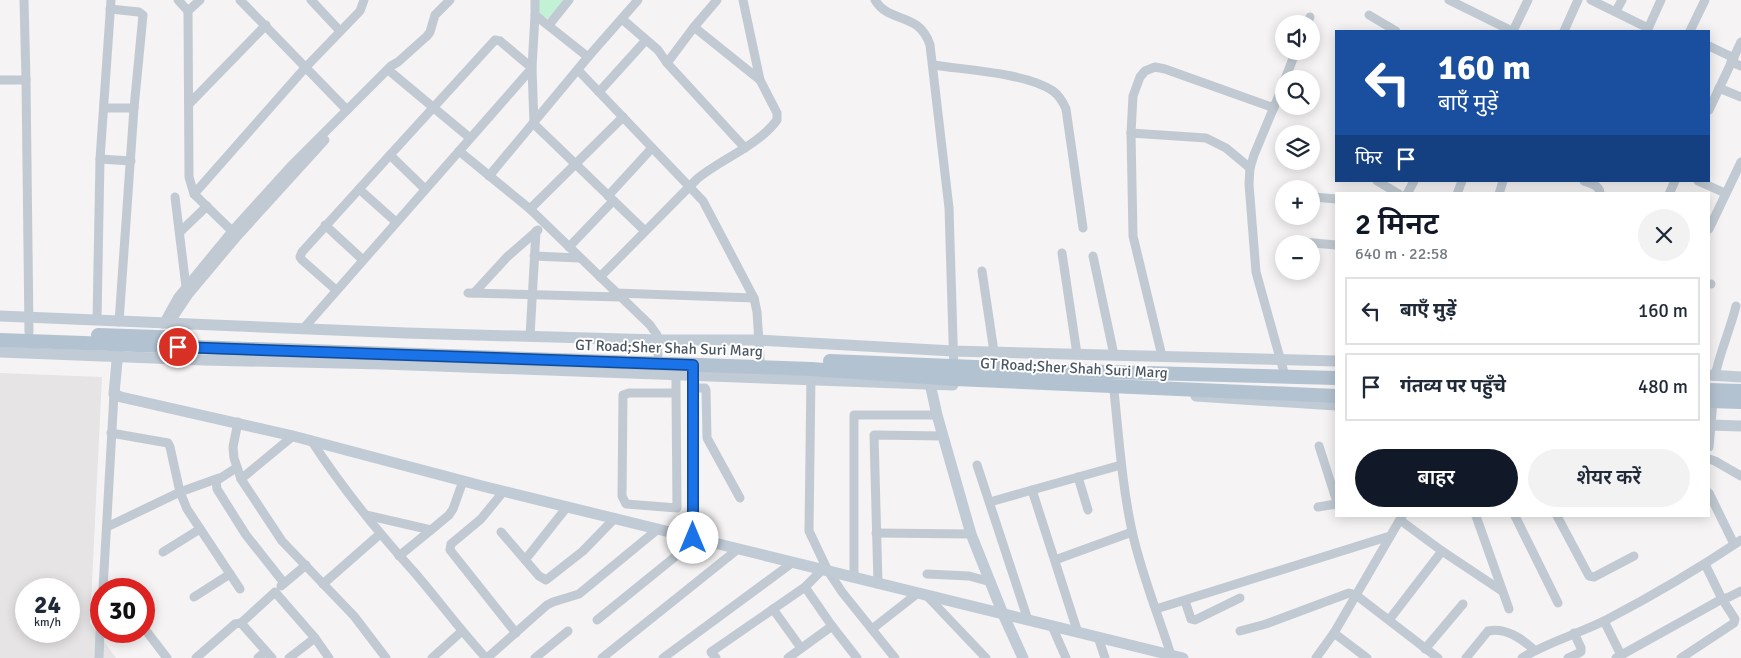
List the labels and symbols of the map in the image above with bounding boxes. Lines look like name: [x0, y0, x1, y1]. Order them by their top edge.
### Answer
pin: [157, 326, 199, 368]
street label: GT Road;Sher Shah Suri Marg: [575, 336, 763, 360]
street label: GT Road;Sher Shah Suri Marg: [980, 354, 1168, 382]
position arrow: [666, 511, 718, 563]
speed limit sign: 30: [90, 578, 155, 643]

